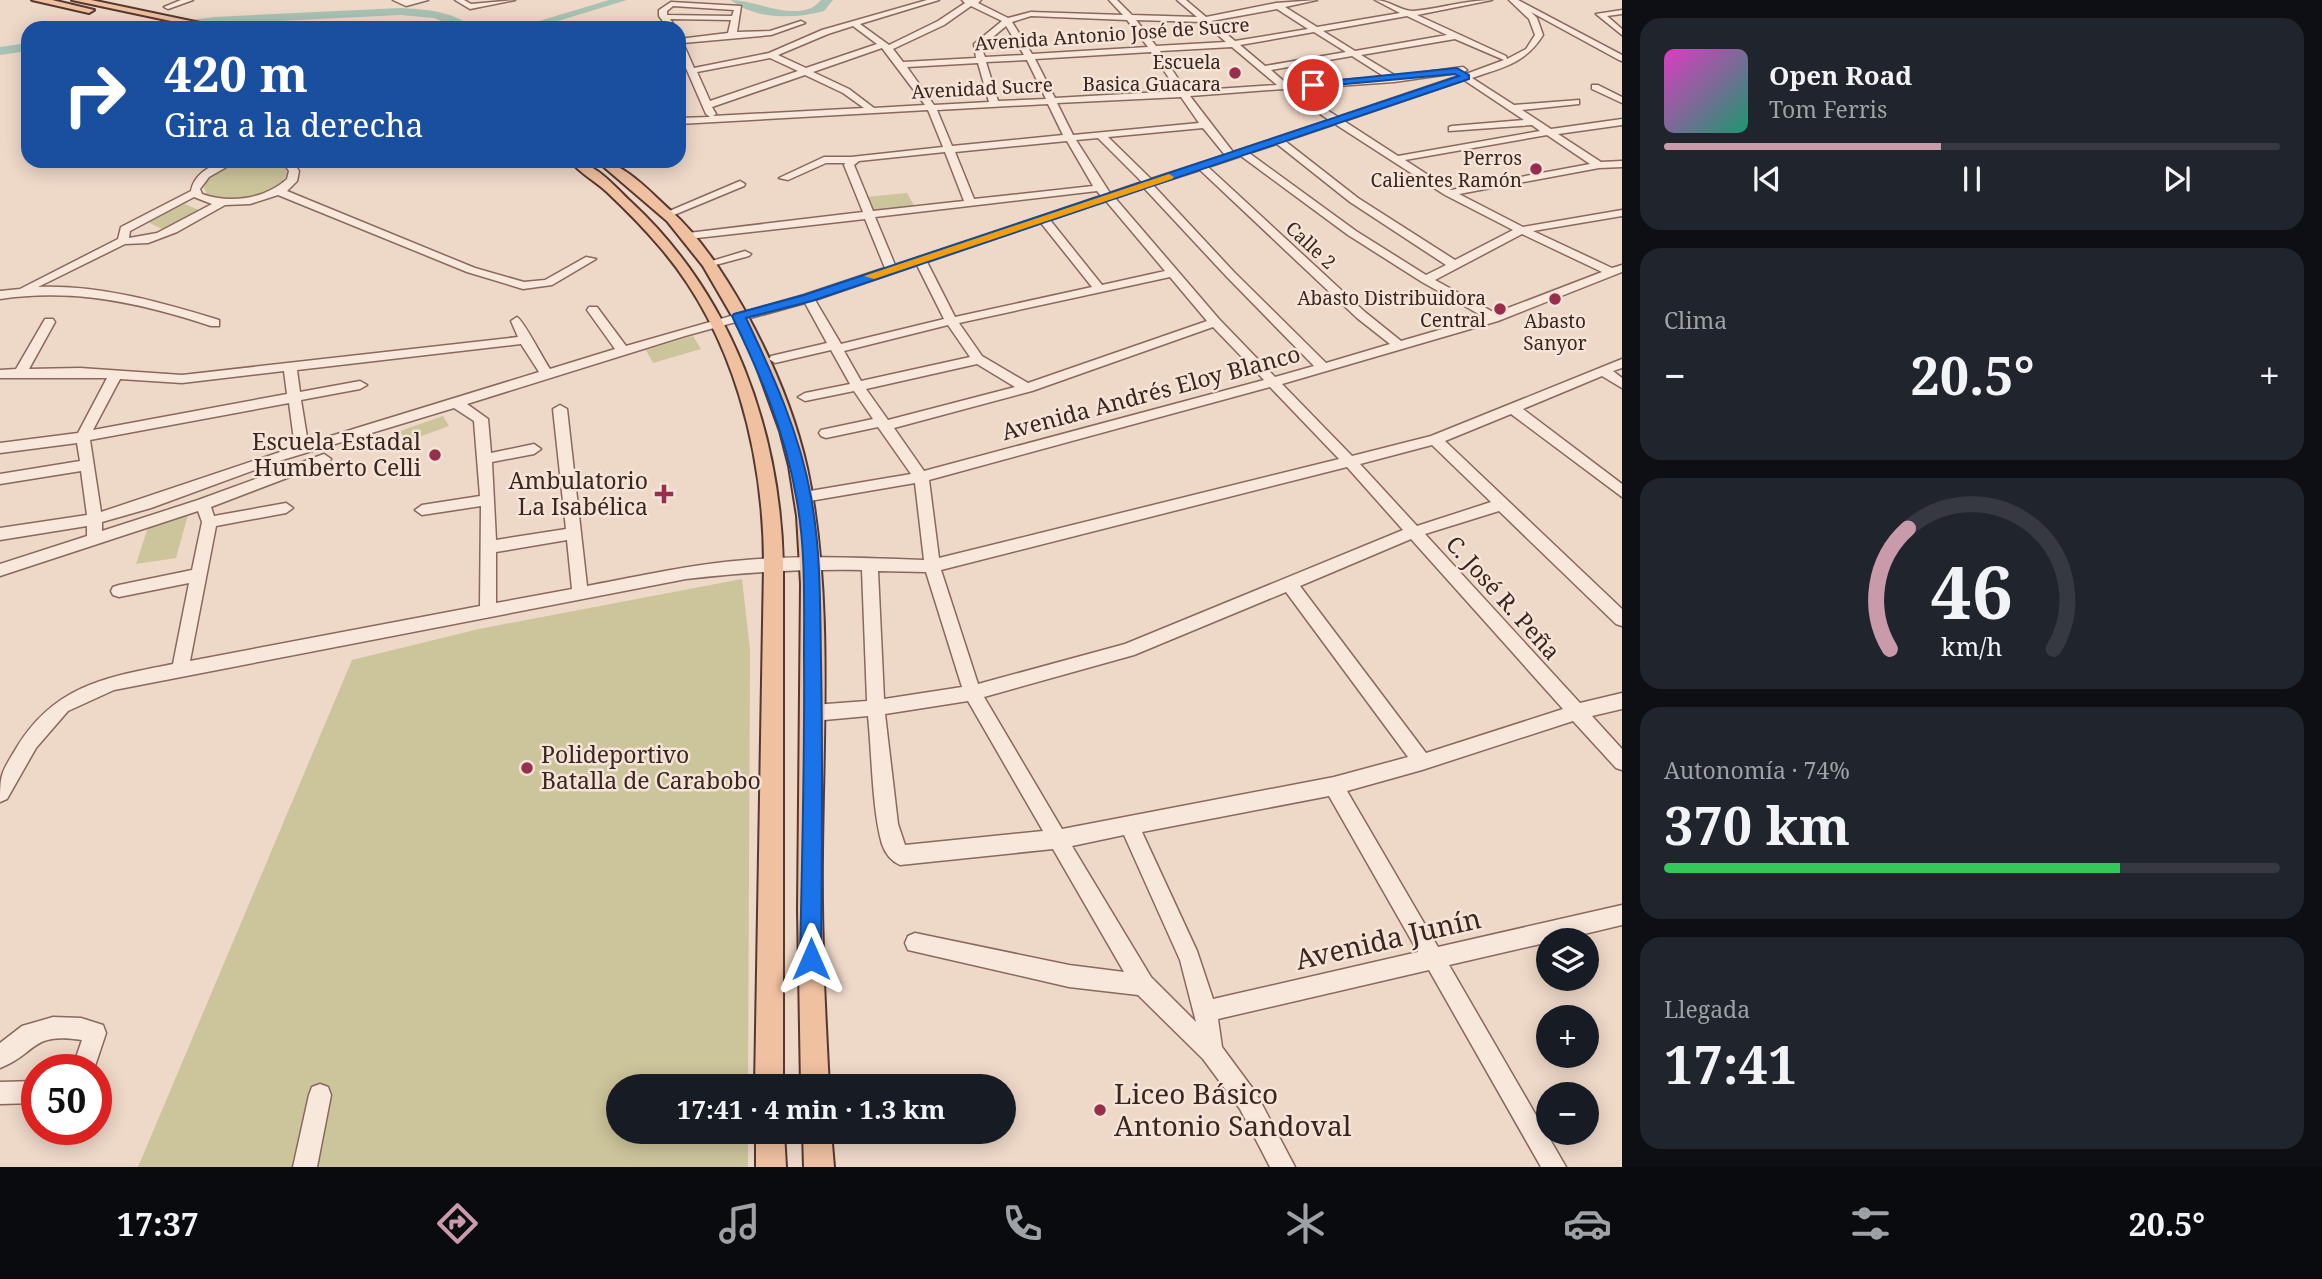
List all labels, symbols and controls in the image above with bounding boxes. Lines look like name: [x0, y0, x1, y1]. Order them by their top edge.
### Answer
street label: Avenida Antonio José de Sucre: [974, 11, 1250, 57]
text: 420 m: [164, 40, 308, 106]
icon: right: [49, 49, 140, 140]
place label: Escuela Basica Guacara: [1083, 49, 1221, 97]
pin: [1283, 55, 1343, 115]
text: Open Road: [1769, 57, 1912, 93]
marker: Escuela Basica Guacara: [1227, 65, 1243, 81]
icon: arrive: [1294, 66, 1332, 104]
street label: Avenidad Sucre: [911, 71, 1053, 105]
text: Tom Ferris: [1769, 93, 1887, 125]
text: Gira a la derecha: [164, 103, 424, 146]
place label: Perros Calientes Ramón: [1371, 145, 1522, 193]
icon: previous: [1748, 160, 1786, 198]
icon: pause: [1953, 160, 1991, 198]
icon: next: [2158, 160, 2196, 198]
marker: Perros Calientes Ramón: [1528, 161, 1544, 177]
street label: Calle 2: [1280, 215, 1342, 275]
place label: Abasto Distribuidora Central: [1297, 285, 1486, 333]
marker: Abasto Sanyor: [1547, 291, 1563, 307]
marker: Abasto Distribuidora Central: [1492, 301, 1508, 317]
text: Clima: [1664, 304, 1727, 336]
place label: Abasto Sanyor: [1523, 308, 1587, 356]
street label: Avenida Andrés Eloy Blanco: [998, 337, 1304, 447]
text: 20.5°: [1910, 339, 2035, 410]
text: −: [1664, 349, 1686, 401]
text: +: [2259, 349, 2280, 401]
place label: Escuela Estadal Humberto Celli: [252, 425, 422, 483]
marker: Escuela Estadal Humberto Celli: [427, 447, 443, 463]
place label: Ambulatorio La Isabélica: [508, 464, 648, 522]
marker: Ambulatorio La Isabélica: [654, 484, 674, 504]
street label: C. José R. Peña: [1439, 528, 1568, 666]
text: 46: [1931, 542, 2013, 641]
text: km/h: [1941, 629, 2003, 663]
place label: Polideportivo Batalla de Carabobo: [541, 738, 761, 796]
text: Autonomía · 74%: [1664, 754, 1850, 786]
marker: Polideportivo Batalla de Carabobo: [519, 760, 535, 776]
text: 370 km: [1664, 789, 1850, 860]
street label: Avenida Junín: [1291, 898, 1484, 978]
position arrow: [774, 922, 848, 996]
map controls: [1536, 928, 1599, 1145]
button: layers: [1536, 928, 1599, 991]
text: Llegada: [1664, 993, 1750, 1025]
button: +: [1536, 1005, 1599, 1068]
text: 17:41: [1664, 1028, 1797, 1099]
speed limit sign: 50: [21, 1054, 112, 1145]
place label: Liceo Básico Antonio Sandoval: [1114, 1074, 1352, 1144]
button: −: [1536, 1082, 1599, 1145]
text: 17:41 · 4 min · 1.3 km: [677, 1091, 945, 1127]
marker: Liceo Básico Antonio Sandoval: [1092, 1102, 1108, 1118]
icon: directions: [433, 1199, 482, 1248]
icon: music: [715, 1199, 764, 1248]
icon: phone: [998, 1199, 1047, 1248]
icon: climate: [1281, 1199, 1330, 1248]
icon: car: [1563, 1199, 1612, 1248]
icon: filters: [1846, 1199, 1895, 1248]
text: 17:37: [117, 1202, 199, 1245]
text: 20.5°: [2129, 1202, 2205, 1245]

